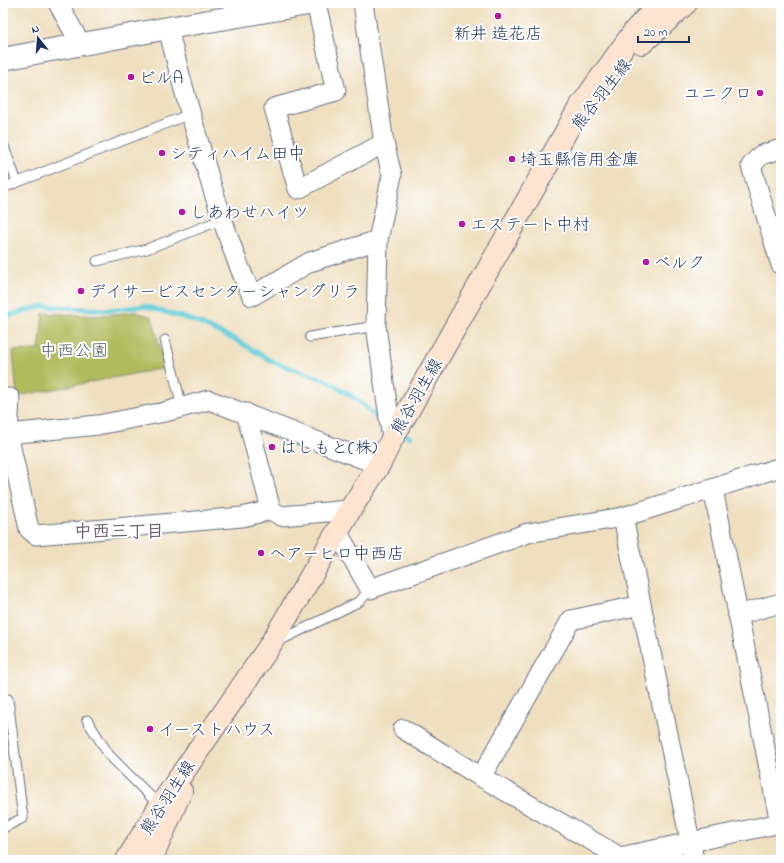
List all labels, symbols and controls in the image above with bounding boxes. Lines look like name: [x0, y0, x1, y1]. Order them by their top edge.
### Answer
marker: 新井 造花店: [493, 11, 503, 21]
north arrow: [18, 18, 58, 58]
scale bar: [638, 18, 689, 44]
text: N: [29, 21, 41, 38]
place label: 新井 造花店: [453, 22, 543, 47]
text: 20 m: [644, 24, 667, 42]
street label: 熊谷羽生線: [566, 54, 638, 136]
place label: ビルA: [139, 66, 183, 91]
marker: ビルA: [126, 72, 136, 82]
place label: ユニクロ: [684, 82, 752, 107]
marker: ユニクロ: [755, 88, 765, 98]
place label: シティハイム田中: [170, 142, 305, 167]
marker: シティハイム田中: [157, 148, 167, 158]
place label: 埼玉縣信用金庫: [520, 148, 639, 173]
marker: 埼玉縣信用金庫: [507, 154, 517, 164]
place label: しあわせハイツ: [190, 201, 309, 226]
marker: しあわせハイツ: [177, 207, 187, 217]
place label: エステート中村: [470, 213, 590, 238]
marker: エステート中村: [457, 219, 467, 229]
place label: ベルク: [654, 251, 705, 276]
marker: ベルク: [641, 257, 651, 267]
place label: デイサービスセンターシャングリラ: [89, 280, 360, 305]
marker: デイサービスセンターシャングリラ: [76, 286, 86, 296]
park label: 中西公園: [40, 339, 108, 364]
street label: 熊谷羽生線: [385, 354, 449, 440]
place label: はしもと(株): [280, 436, 377, 461]
marker: はしもと(株): [267, 442, 277, 452]
district label: 中西三丁目: [74, 520, 164, 546]
place label: ヘアーヒロ中西店: [269, 542, 404, 567]
marker: ヘアーヒロ中西店: [256, 548, 266, 558]
place label: イーストハウス: [158, 718, 275, 743]
marker: イーストハウス: [145, 724, 155, 734]
street label: 熊谷羽生線: [135, 755, 202, 840]

